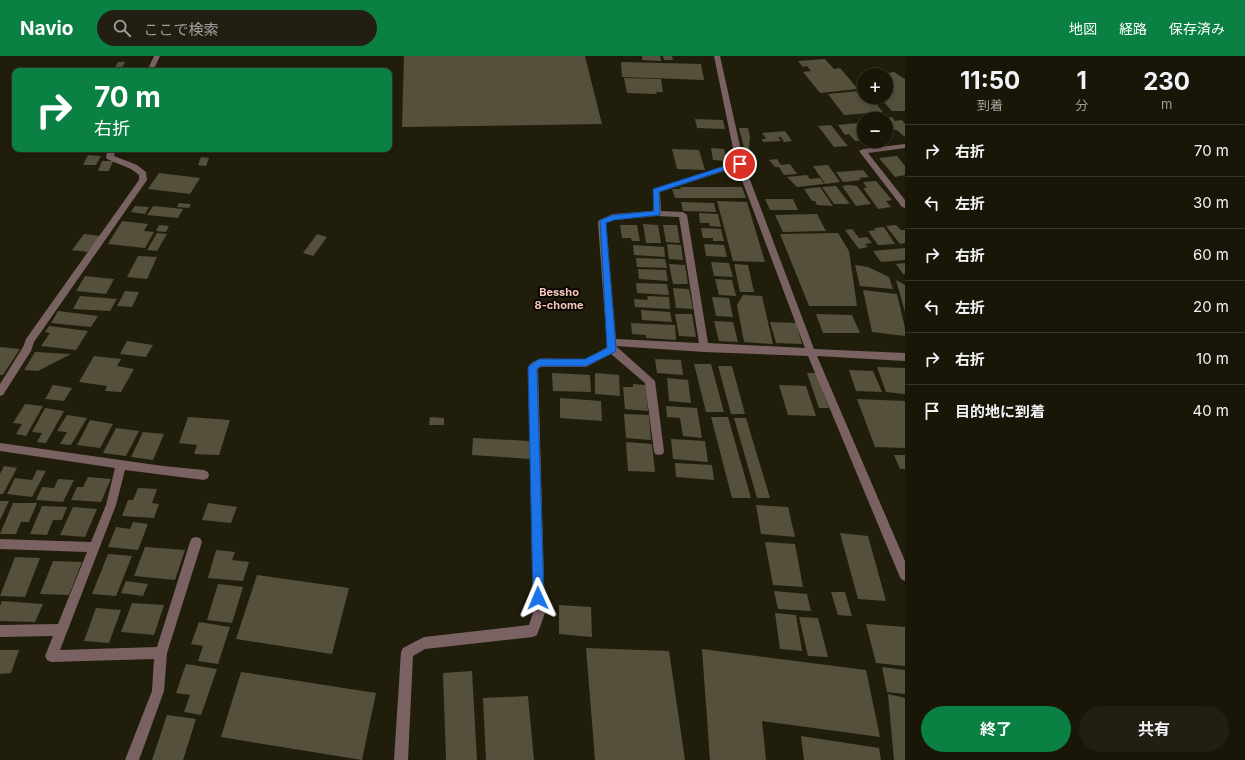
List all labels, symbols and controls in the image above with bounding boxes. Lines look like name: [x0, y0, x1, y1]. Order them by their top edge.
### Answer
search box: [97, 10, 377, 46]
text: Navio: [20, 17, 73, 40]
icon: search: [111, 17, 133, 39]
text: ここで検索: [143, 20, 218, 39]
text: 地図: [1069, 20, 1097, 37]
text: 経路: [1119, 20, 1147, 37]
text: 保存済み: [1169, 20, 1225, 37]
text: 11:50: [960, 66, 1020, 95]
text: 1: [1077, 66, 1087, 95]
text: 230: [1143, 67, 1190, 96]
map controls: [857, 68, 893, 148]
button: +: [857, 68, 893, 104]
text: 70 m: [94, 80, 161, 114]
icon: right: [28, 84, 80, 136]
text: m: [1161, 96, 1172, 112]
text: 到着: [977, 97, 1003, 113]
text: 分: [1075, 97, 1088, 113]
button: −: [857, 112, 893, 148]
text: 右折: [94, 118, 130, 139]
icon: right: [921, 140, 943, 162]
text: 70 m: [1194, 141, 1229, 160]
text: 右折: [955, 142, 985, 161]
pin: [723, 147, 757, 181]
icon: arrive: [729, 153, 751, 175]
icon: left: [921, 192, 943, 214]
text: 30 m: [1193, 193, 1229, 212]
text: 左折: [955, 194, 985, 213]
icon: right: [921, 244, 943, 266]
text: 60 m: [1193, 245, 1229, 264]
text: 右折: [955, 246, 985, 265]
district label: Bessho 8-chome: [535, 285, 584, 312]
icon: left: [921, 296, 943, 318]
text: 20 m: [1193, 297, 1229, 316]
text: 左折: [955, 298, 985, 317]
icon: right: [921, 348, 943, 370]
text: 10 m: [1196, 349, 1229, 368]
text: 右折: [955, 350, 985, 369]
icon: arrive: [921, 400, 943, 422]
text: 40 m: [1192, 401, 1229, 420]
text: 目的地に到着: [955, 402, 1045, 421]
position arrow: [517, 577, 559, 619]
button: 終了: [921, 706, 1071, 752]
button: 共有: [1079, 706, 1229, 752]

